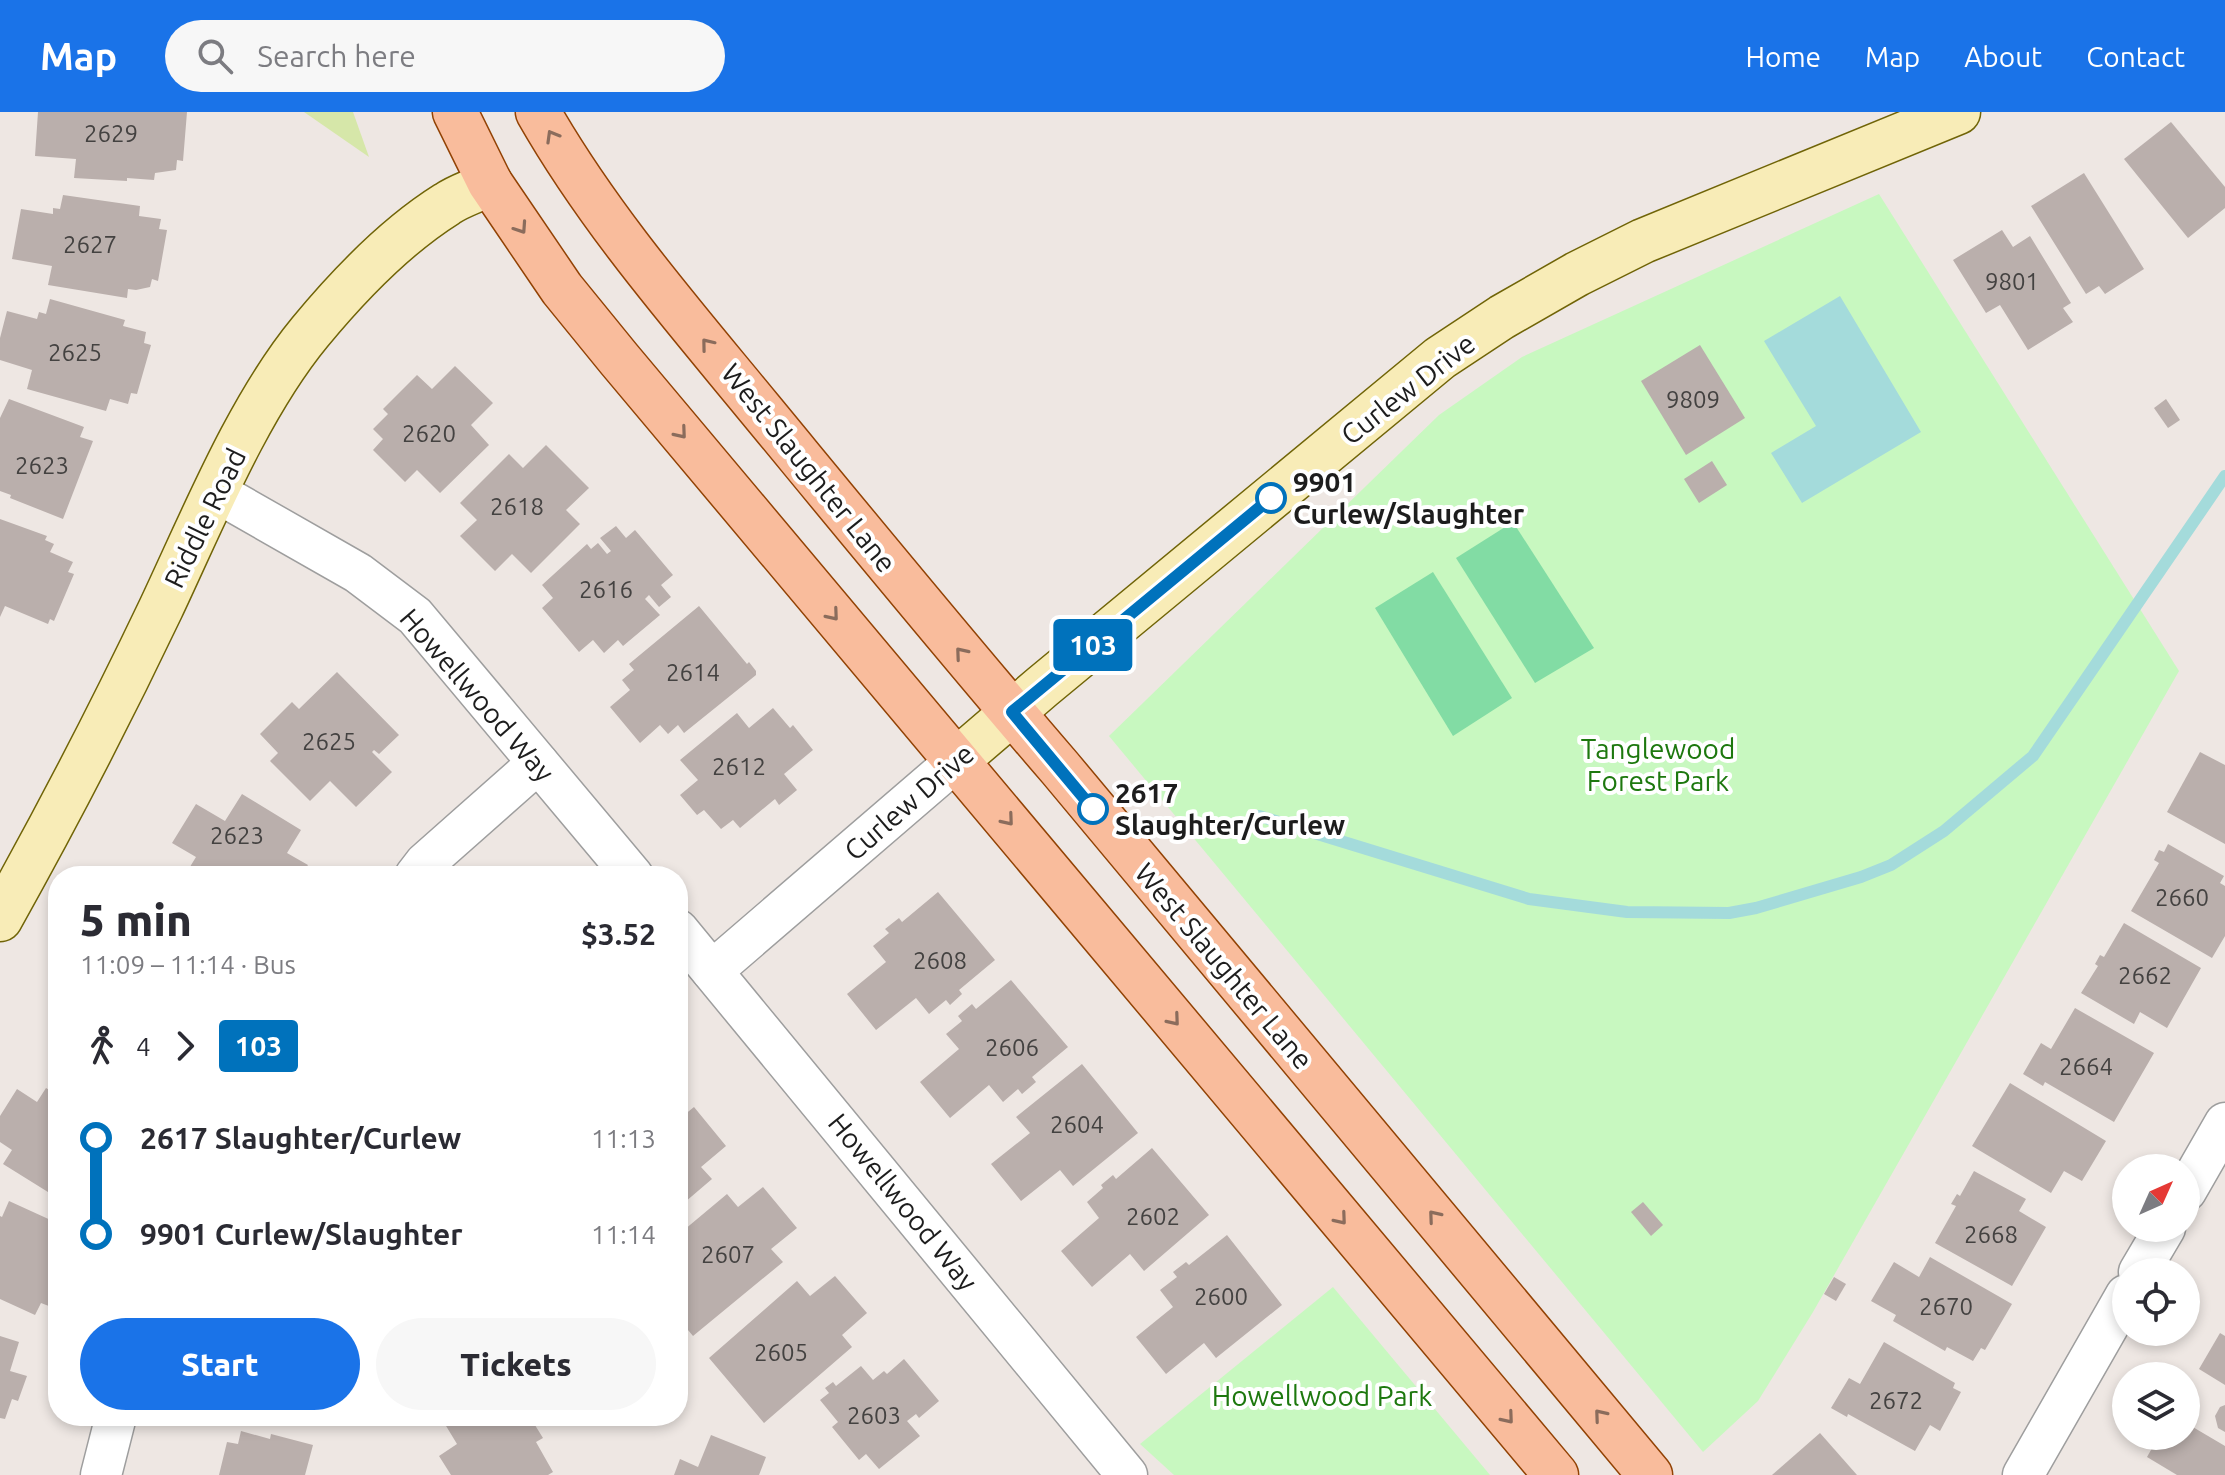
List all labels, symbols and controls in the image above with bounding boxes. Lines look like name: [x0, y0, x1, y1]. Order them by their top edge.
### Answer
search box: [165, 20, 725, 92]
icon: search: [193, 34, 237, 78]
text: Map: [40, 35, 117, 77]
text: Search here: [257, 39, 416, 73]
text: Home: [1746, 41, 1821, 72]
text: Map: [1865, 41, 1920, 72]
text: About: [1964, 41, 2042, 72]
text: Contact: [2086, 41, 2185, 72]
house number: 2629: [84, 120, 138, 147]
one-way arrow: [546, 130, 562, 145]
one-way arrow: [511, 220, 526, 234]
house number: 2627: [63, 231, 117, 258]
house number: 9801: [1985, 268, 2039, 295]
street label: Curlew Drive: [1335, 327, 1481, 450]
house number: 2625: [48, 339, 102, 366]
one-way arrow: [702, 339, 717, 354]
street label: West Slaughter Lane: [716, 357, 903, 578]
house number: 9809: [1666, 386, 1720, 413]
house number: 2620: [402, 420, 456, 447]
one-way arrow: [671, 424, 686, 438]
street label: Riddle Road: [158, 443, 252, 592]
house number: 2623: [15, 452, 69, 479]
place label: 9901 Curlew/Slaughter: [1293, 466, 1525, 529]
marker: 9901 Curlew/Slaughter: [1256, 483, 1286, 513]
house number: 2618: [490, 493, 544, 520]
house number: 2616: [579, 576, 633, 603]
street label: Howellwood Way: [394, 602, 561, 787]
one-way arrow: [824, 606, 838, 621]
line badge: 103: [1047, 619, 1139, 671]
text: 103: [1069, 629, 1117, 660]
one-way arrow: [956, 648, 971, 663]
house number: 2614: [666, 659, 720, 686]
house number: 2625: [302, 728, 356, 755]
park label: Tanglewood Forest Park: [1581, 733, 1735, 796]
street label: Curlew Drive: [838, 737, 979, 866]
house number: 2612: [712, 753, 766, 780]
place label: 2617 Slaughter/Curlew: [1115, 777, 1345, 840]
marker: 2617 Slaughter/Curlew: [1078, 794, 1108, 824]
one-way arrow: [998, 811, 1013, 825]
house number: 2623: [210, 822, 264, 849]
street label: West Slaughter Lane: [1129, 857, 1319, 1075]
house number: 2660: [2155, 884, 2209, 911]
text: 5 min: [80, 895, 192, 944]
text: $3.52: [581, 917, 656, 951]
house number: 2608: [913, 947, 967, 974]
text: 11:09 – 11:14 · Bus: [80, 950, 296, 979]
house number: 2662: [2118, 962, 2172, 989]
one-way arrow: [1164, 1010, 1179, 1025]
icon: walk: [80, 1024, 124, 1068]
icon: forward: [163, 1024, 207, 1068]
text: 103: [235, 1030, 282, 1061]
text: 4: [136, 1032, 151, 1061]
house number: 2606: [985, 1034, 1039, 1061]
house number: 2664: [2059, 1053, 2113, 1080]
street label: Howellwood Way: [823, 1107, 984, 1296]
house number: 2604: [1050, 1111, 1104, 1138]
text: 2617 Slaughter/Curlew: [140, 1121, 461, 1155]
text: 11:13: [591, 1124, 656, 1153]
north arrow: [2112, 1154, 2200, 1242]
map controls: [2112, 1154, 2200, 1450]
house number: 2602: [1126, 1203, 1180, 1230]
one-way arrow: [1331, 1210, 1346, 1224]
one-way arrow: [1429, 1210, 1444, 1225]
text: 9901 Curlew/Slaughter: [140, 1217, 463, 1251]
text: 11:14: [591, 1220, 656, 1249]
house number: 2668: [1964, 1221, 2018, 1248]
house number: 2607: [701, 1241, 755, 1268]
button: locate: [2112, 1258, 2200, 1346]
house number: 2600: [1194, 1283, 1248, 1310]
house number: 2670: [1919, 1293, 1973, 1320]
button: Start: [80, 1318, 360, 1410]
button: Tickets: [376, 1318, 656, 1410]
house number: 2605: [754, 1339, 808, 1366]
button: layers: [2112, 1362, 2200, 1450]
park label: Howellwood Park: [1212, 1380, 1432, 1411]
house number: 2672: [1869, 1387, 1923, 1414]
house number: 2603: [847, 1402, 901, 1429]
one-way arrow: [1498, 1409, 1513, 1423]
one-way arrow: [1595, 1410, 1610, 1424]

